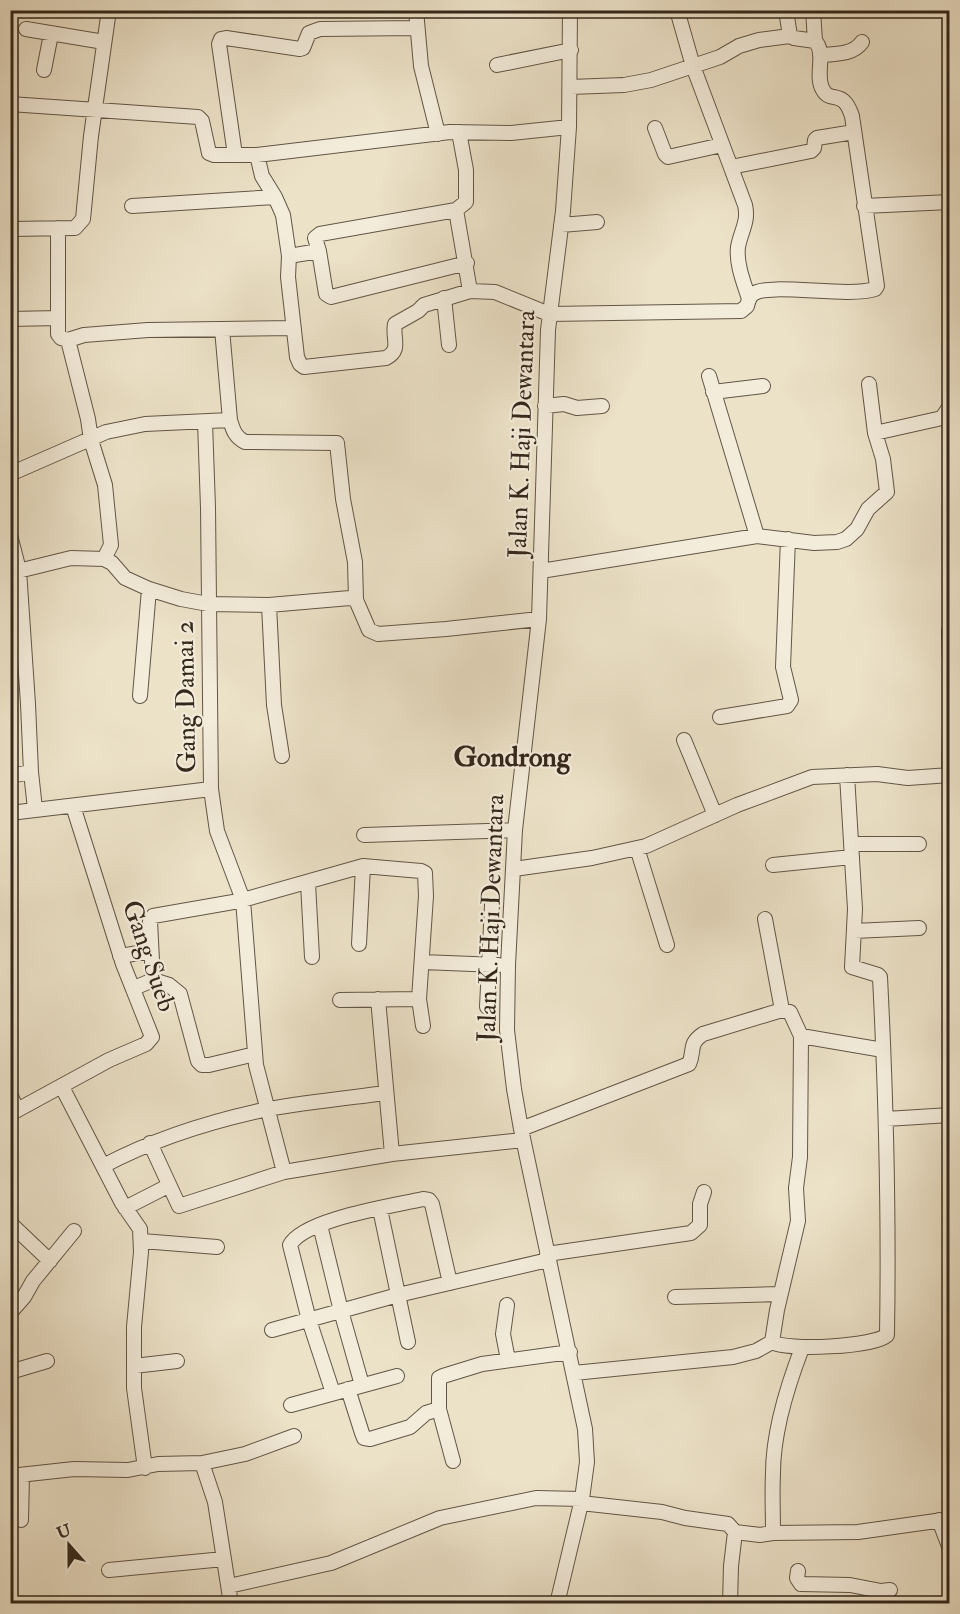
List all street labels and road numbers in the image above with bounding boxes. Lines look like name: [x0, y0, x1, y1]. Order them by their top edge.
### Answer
street label: Jalan K. Haji Dewantara: [502, 309, 542, 559]
street label: Gang Damai 2: [169, 620, 203, 774]
street label: Jalan K. Haji Dewantara: [471, 793, 511, 1043]
street label: Gang Sueb: [115, 896, 183, 1016]

